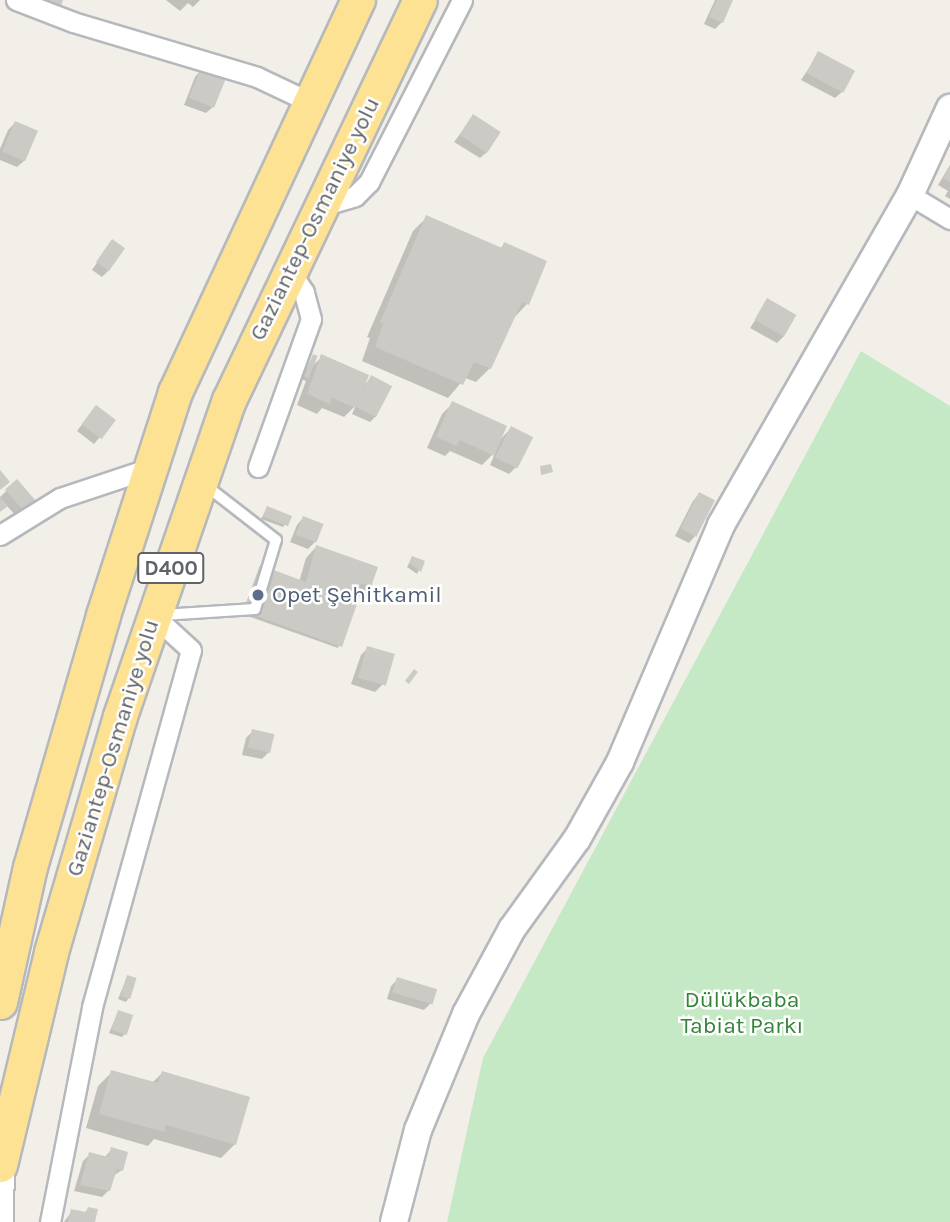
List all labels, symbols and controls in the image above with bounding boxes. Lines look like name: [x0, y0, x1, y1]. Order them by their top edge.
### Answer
street label: Gaziantep-Osmaniye yolu: [244, 93, 386, 345]
road number: D400: [136, 550, 206, 586]
place label: Opet Şehitkamil: [272, 581, 442, 609]
marker: Opet Şehitkamil: [250, 587, 266, 603]
street label: Gaziantep-Osmaniye yolu: [61, 616, 165, 880]
park label: Dülükbaba Tabiat Parkı: [681, 986, 803, 1040]

